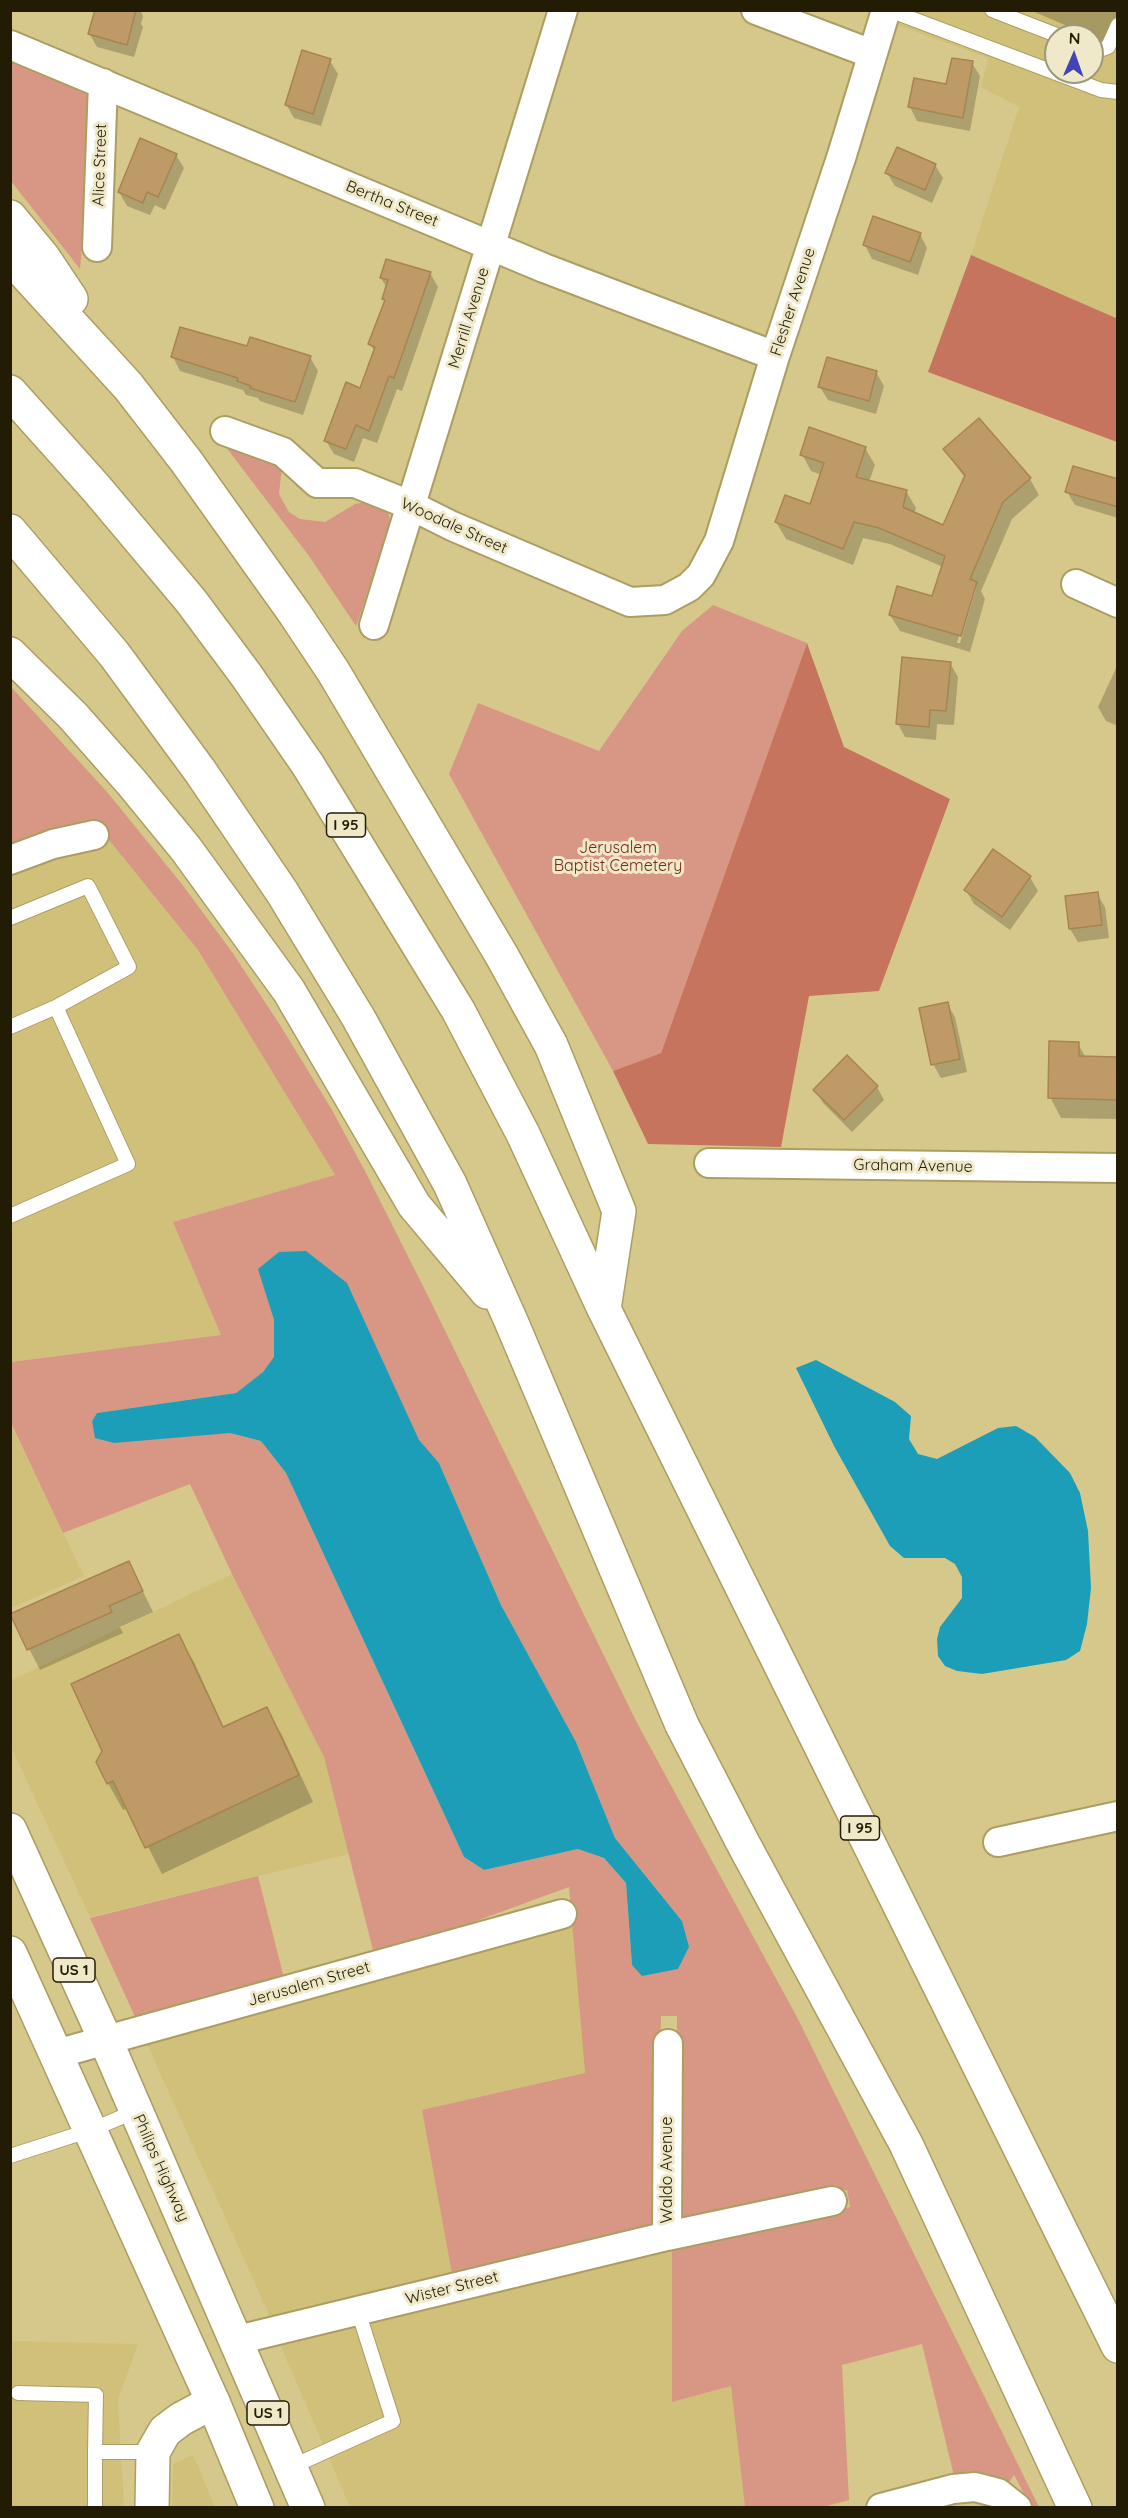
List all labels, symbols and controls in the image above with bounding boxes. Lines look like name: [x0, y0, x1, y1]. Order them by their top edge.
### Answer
north arrow: [1044, 24, 1104, 84]
text: N: [1068, 28, 1081, 48]
street label: Alice Street: [89, 123, 111, 207]
street label: Bertha Street: [343, 177, 441, 231]
street label: Flesher Avenue: [766, 246, 820, 358]
street label: Merrill Avenue: [445, 265, 493, 371]
street label: Woodale Street: [398, 494, 510, 558]
road number: I 95: [326, 813, 366, 837]
park label: Jerusalem Baptist Cemetery: [554, 838, 682, 876]
street label: Graham Avenue: [853, 1155, 973, 1177]
road number: I 95: [840, 1816, 880, 1840]
street label: Jerusalem Street: [246, 1957, 372, 2011]
road number: US 1: [53, 1958, 95, 1982]
street label: Philips Highway: [129, 2111, 193, 2225]
street label: Waldo Avenue: [657, 2117, 677, 2223]
street label: Wister Street: [404, 2267, 500, 2309]
road number: US 1: [247, 2401, 289, 2425]

